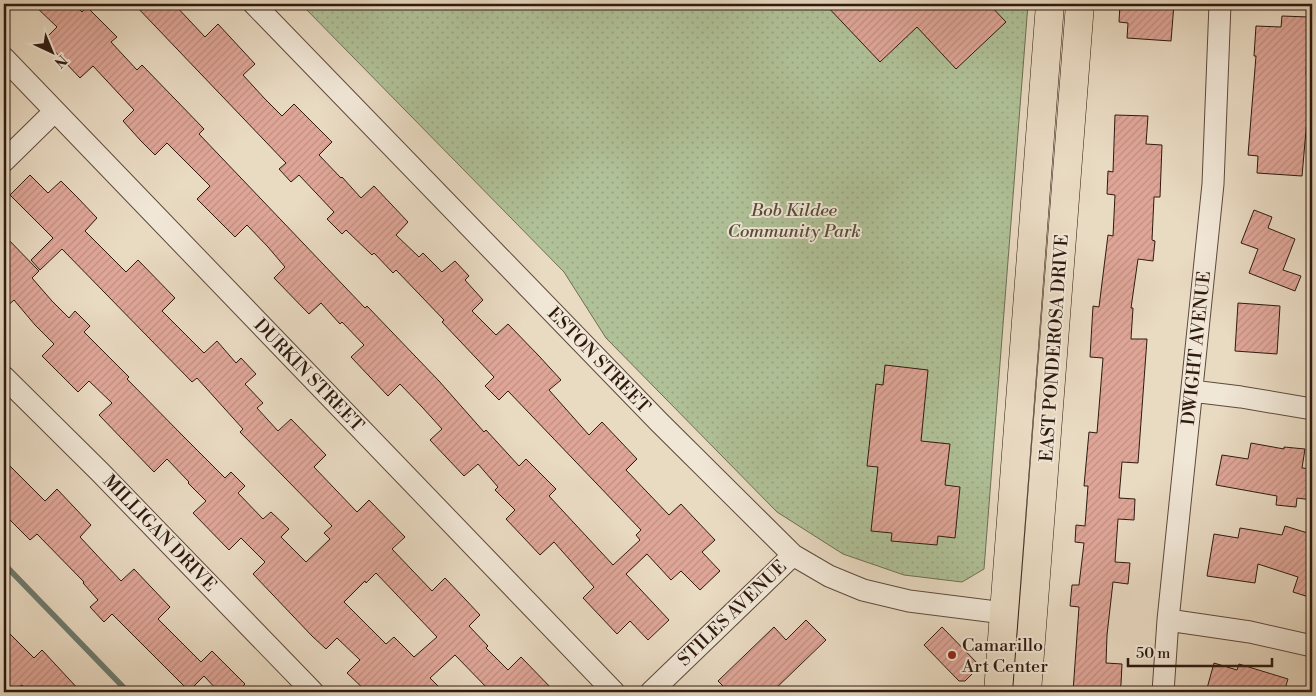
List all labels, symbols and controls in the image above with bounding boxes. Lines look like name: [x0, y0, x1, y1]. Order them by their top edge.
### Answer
north arrow: [28, 28, 78, 78]
text: N: [50, 50, 71, 71]
park label: Bob Kildee Community Park: [727, 199, 861, 243]
street label: EAST PONDEROSA DRIVE: [1035, 233, 1074, 463]
street label: DWIGHT AVENUE: [1177, 270, 1216, 426]
street label: ESTON STREET: [542, 302, 655, 419]
street label: DURKIN STREET: [249, 314, 369, 437]
street label: MILLIGAN DRIVE: [98, 470, 221, 597]
street label: STILES AVENUE: [673, 555, 792, 671]
place label: Camarillo Art Center: [961, 634, 1048, 678]
scale bar: [1128, 636, 1272, 668]
text: 50 m: [1136, 644, 1170, 663]
marker: Camarillo Art Center: [946, 649, 958, 661]

